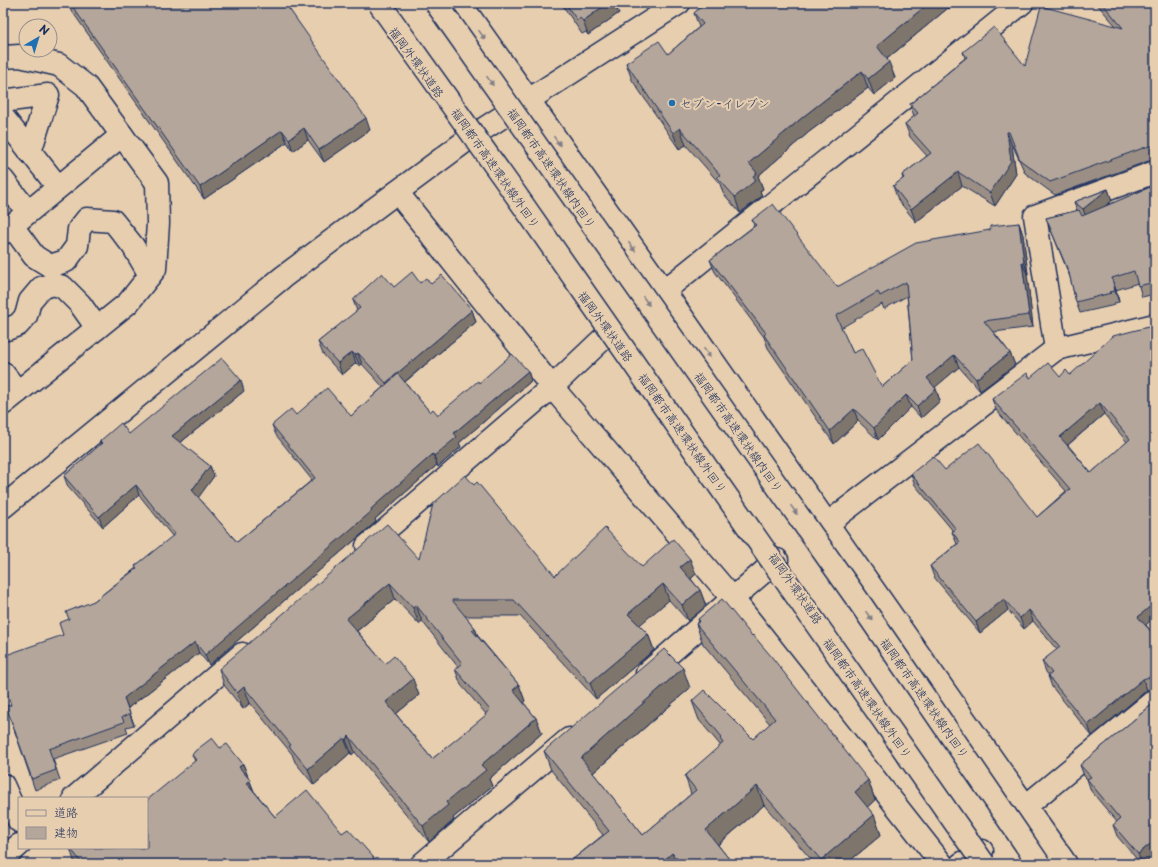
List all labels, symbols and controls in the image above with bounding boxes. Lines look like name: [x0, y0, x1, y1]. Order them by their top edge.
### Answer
north arrow: [18, 18, 58, 58]
text: N: [36, 20, 53, 39]
street label: 福岡外環状道路: [385, 23, 449, 101]
one-way arrow: [478, 30, 486, 40]
one-way arrow: [486, 75, 494, 86]
place label: セブン-イレブン: [680, 94, 770, 112]
marker: セブン-イレブン: [667, 98, 677, 108]
street label: 福岡都市高速環状線外回り: [447, 104, 545, 232]
street label: 福岡都市高速環状線内回り: [503, 104, 601, 232]
one-way arrow: [553, 136, 561, 147]
one-way arrow: [628, 242, 636, 252]
street label: 福岡外環状道路: [574, 287, 638, 365]
one-way arrow: [642, 296, 650, 306]
one-way arrow: [703, 348, 711, 358]
street label: 福岡都市高速環状線内回り: [690, 368, 788, 496]
street label: 福岡都市高速環状線外回り: [634, 369, 732, 497]
one-way arrow: [790, 505, 798, 515]
street label: 福岡外環状道路: [765, 548, 827, 628]
one-way arrow: [865, 611, 873, 622]
street label: 福岡都市高速環状線外回り: [819, 634, 917, 762]
street label: 福岡都市高速環状線内回り: [876, 634, 974, 762]
legend: [18, 797, 148, 849]
text: 道路: [54, 803, 78, 821]
text: 建物: [54, 823, 78, 841]

